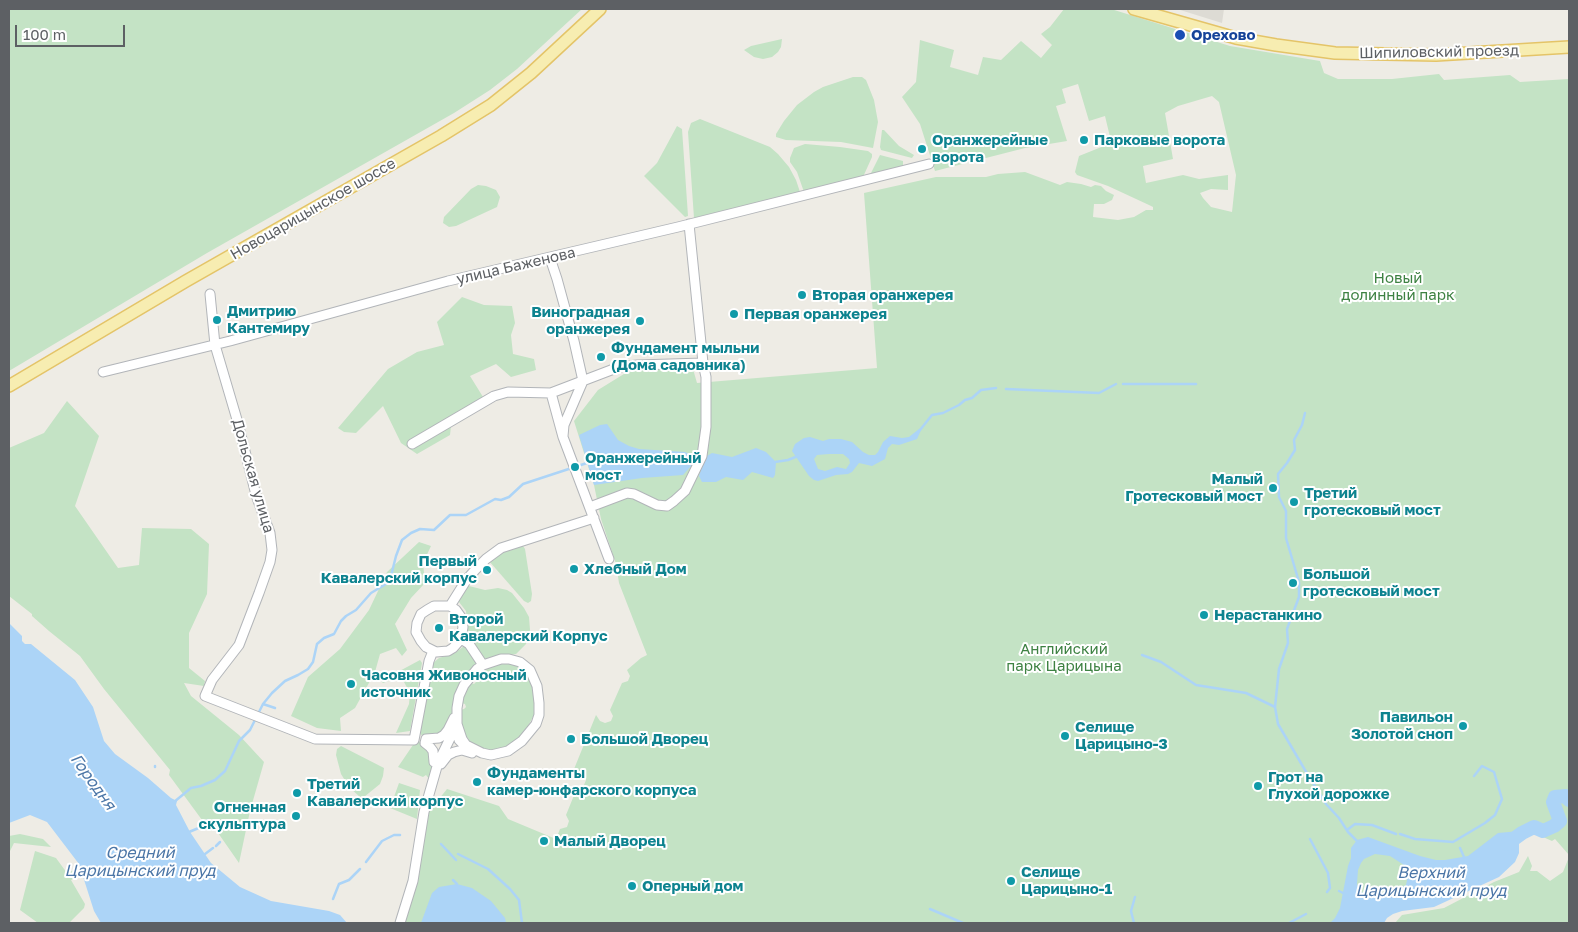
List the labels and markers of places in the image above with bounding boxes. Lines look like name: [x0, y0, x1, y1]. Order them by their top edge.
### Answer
place label: Орехово: [1191, 26, 1255, 44]
marker: Орехово: [1173, 28, 1187, 42]
place label: Оранжерейные ворота: [932, 131, 1048, 166]
place label: Парковые ворота: [1094, 131, 1225, 149]
marker: Парковые ворота: [1078, 134, 1090, 146]
marker: Оранжерейные ворота: [916, 143, 928, 155]
place label: Вторая оранжерея: [812, 286, 953, 304]
marker: Вторая оранжерея: [796, 289, 808, 301]
place label: Дмитрию Кантемиру: [227, 302, 310, 337]
place label: Виноградная оранжерея: [531, 303, 630, 338]
place label: Первая оранжерея: [744, 305, 887, 323]
marker: Первая оранжерея: [728, 308, 740, 320]
marker: Дмитрию Кантемиру: [211, 314, 223, 326]
marker: Виноградная оранжерея: [634, 315, 646, 327]
place label: Фундамент мыльни (Дома садовника): [611, 339, 759, 374]
marker: Фундамент мыльни (Дома садовника): [595, 351, 607, 363]
place label: Оранжерейный мост: [585, 449, 701, 484]
marker: Оранжерейный мост: [569, 461, 581, 473]
place label: Малый Гротесковый мост: [1125, 470, 1263, 505]
marker: Малый Гротесковый мост: [1267, 482, 1279, 494]
place label: Третий гротесковый мост: [1304, 484, 1441, 519]
marker: Третий гротесковый мост: [1288, 496, 1300, 508]
place label: Первый Кавалерский корпус: [321, 552, 477, 587]
place label: Хлебный Дом: [584, 560, 686, 578]
marker: Хлебный Дом: [568, 563, 580, 575]
marker: Первый Кавалерский корпус: [481, 564, 493, 576]
place label: Большой гротесковый мост: [1303, 565, 1440, 600]
marker: Большой гротесковый мост: [1287, 577, 1299, 589]
place label: Нерастанкино: [1214, 606, 1322, 624]
marker: Нерастанкино: [1198, 609, 1210, 621]
place label: Второй Кавалерский Корпус: [449, 610, 608, 645]
marker: Второй Кавалерский Корпус: [433, 622, 445, 634]
place label: Часовня Живоносный источник: [361, 666, 527, 701]
marker: Часовня Живоносный источник: [345, 678, 357, 690]
place label: Павильон Золотой сноп: [1351, 708, 1453, 743]
place label: Селище Царицыно-3: [1075, 718, 1168, 753]
marker: Павильон Золотой сноп: [1457, 720, 1469, 732]
place label: Большой Дворец: [581, 730, 708, 748]
marker: Селище Царицыно-3: [1059, 730, 1071, 742]
marker: Большой Дворец: [565, 733, 577, 745]
place label: Фундаменты камер-юнфарского корпуса: [487, 764, 696, 799]
place label: Грот на Глухой дорожке: [1268, 768, 1390, 803]
place label: Третий Кавалерский корпус: [307, 775, 463, 810]
marker: Фундаменты камер-юнфарского корпуса: [471, 776, 483, 788]
marker: Грот на Глухой дорожке: [1252, 780, 1264, 792]
marker: Третий Кавалерский корпус: [291, 787, 303, 799]
place label: Огненная скульптура: [199, 798, 286, 833]
marker: Огненная скульптура: [290, 810, 302, 822]
place label: Малый Дворец: [554, 832, 666, 850]
marker: Малый Дворец: [538, 835, 550, 847]
place label: Селище Царицыно-1: [1021, 863, 1112, 898]
marker: Селище Царицыно-1: [1005, 875, 1017, 887]
place label: Оперный дом: [642, 877, 743, 895]
marker: Оперный дом: [626, 880, 638, 892]

